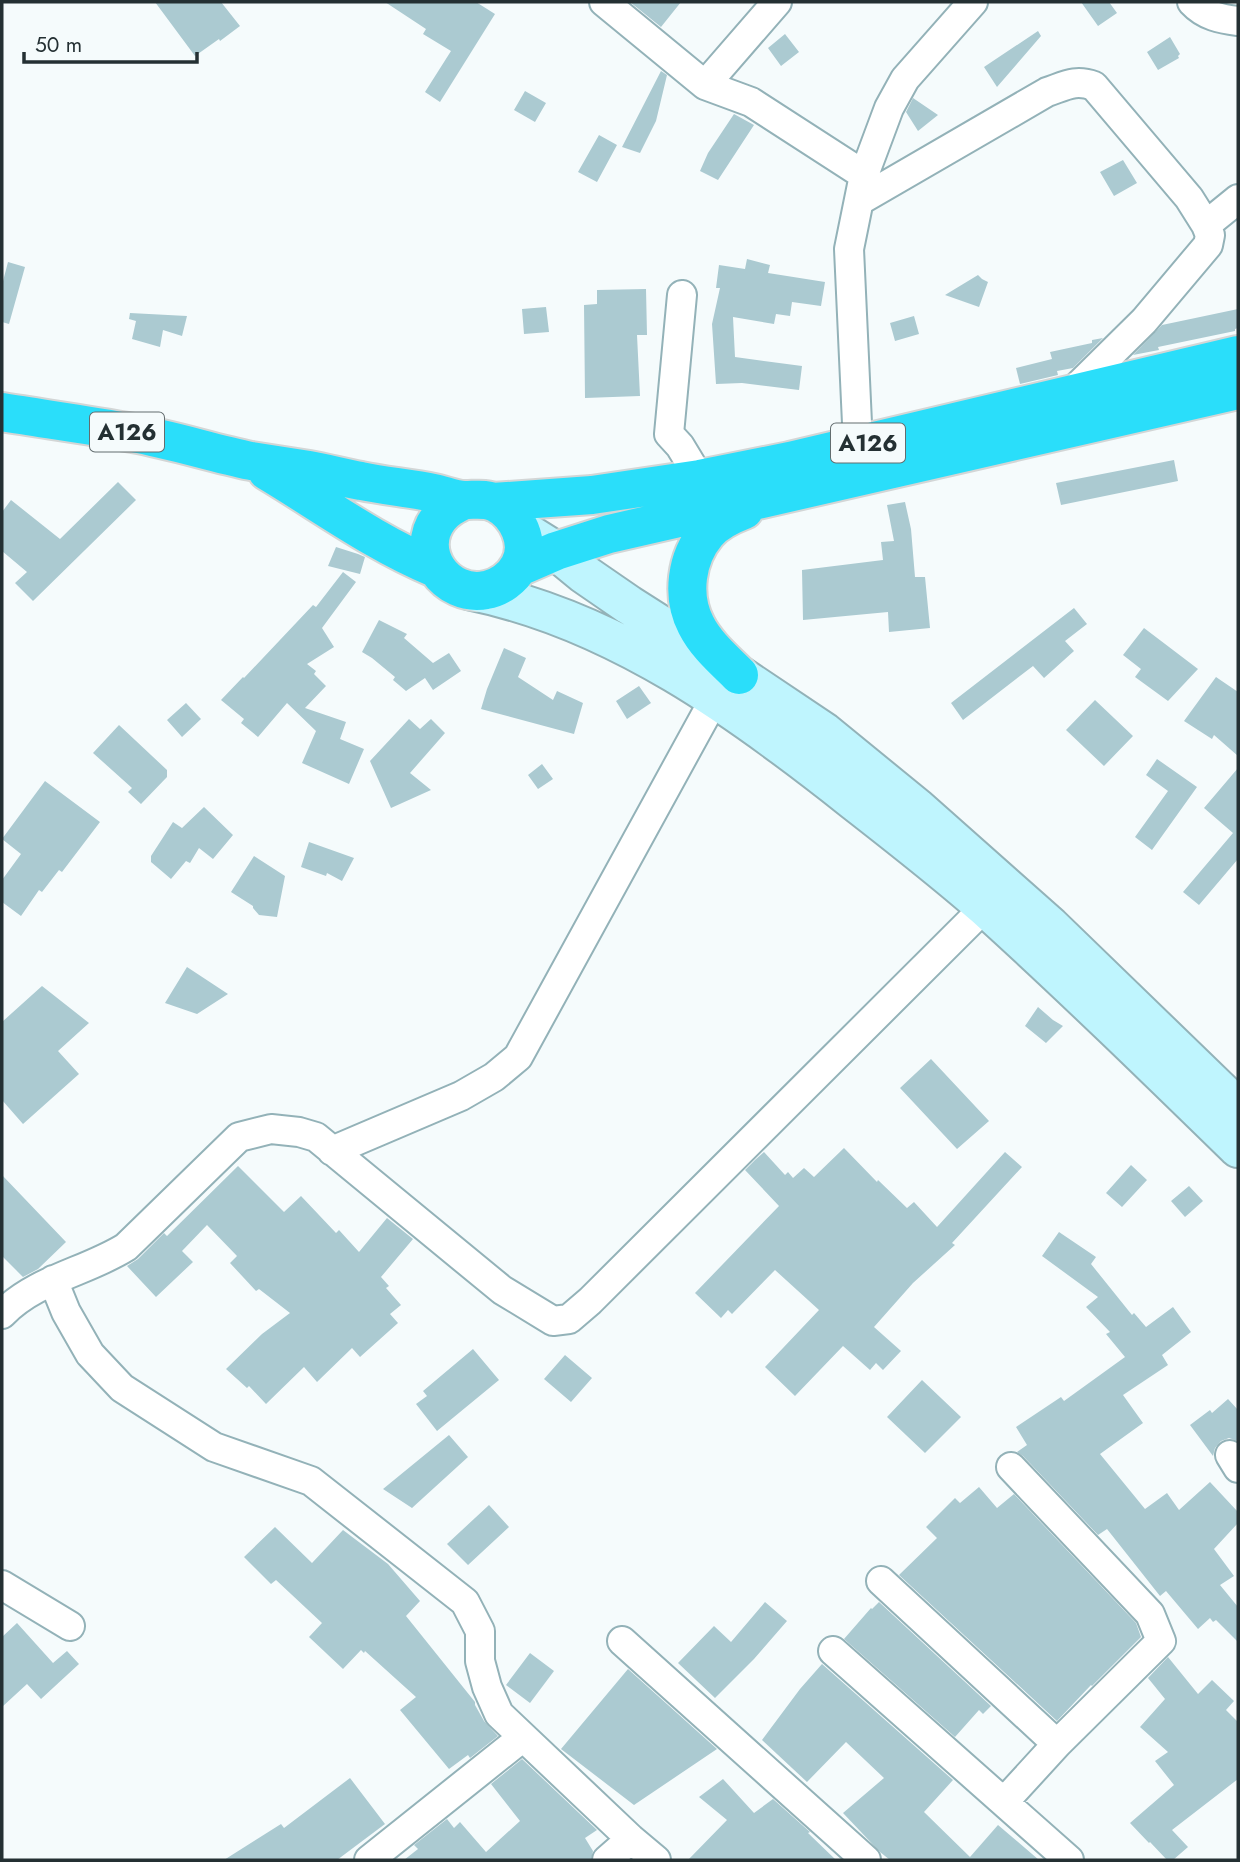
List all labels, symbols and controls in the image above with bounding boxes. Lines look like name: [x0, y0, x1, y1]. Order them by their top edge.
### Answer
scale bar: [24, 21, 198, 65]
text: 50 m: [35, 30, 82, 60]
road number: A126: [90, 412, 164, 452]
road number: A126: [831, 424, 905, 462]

